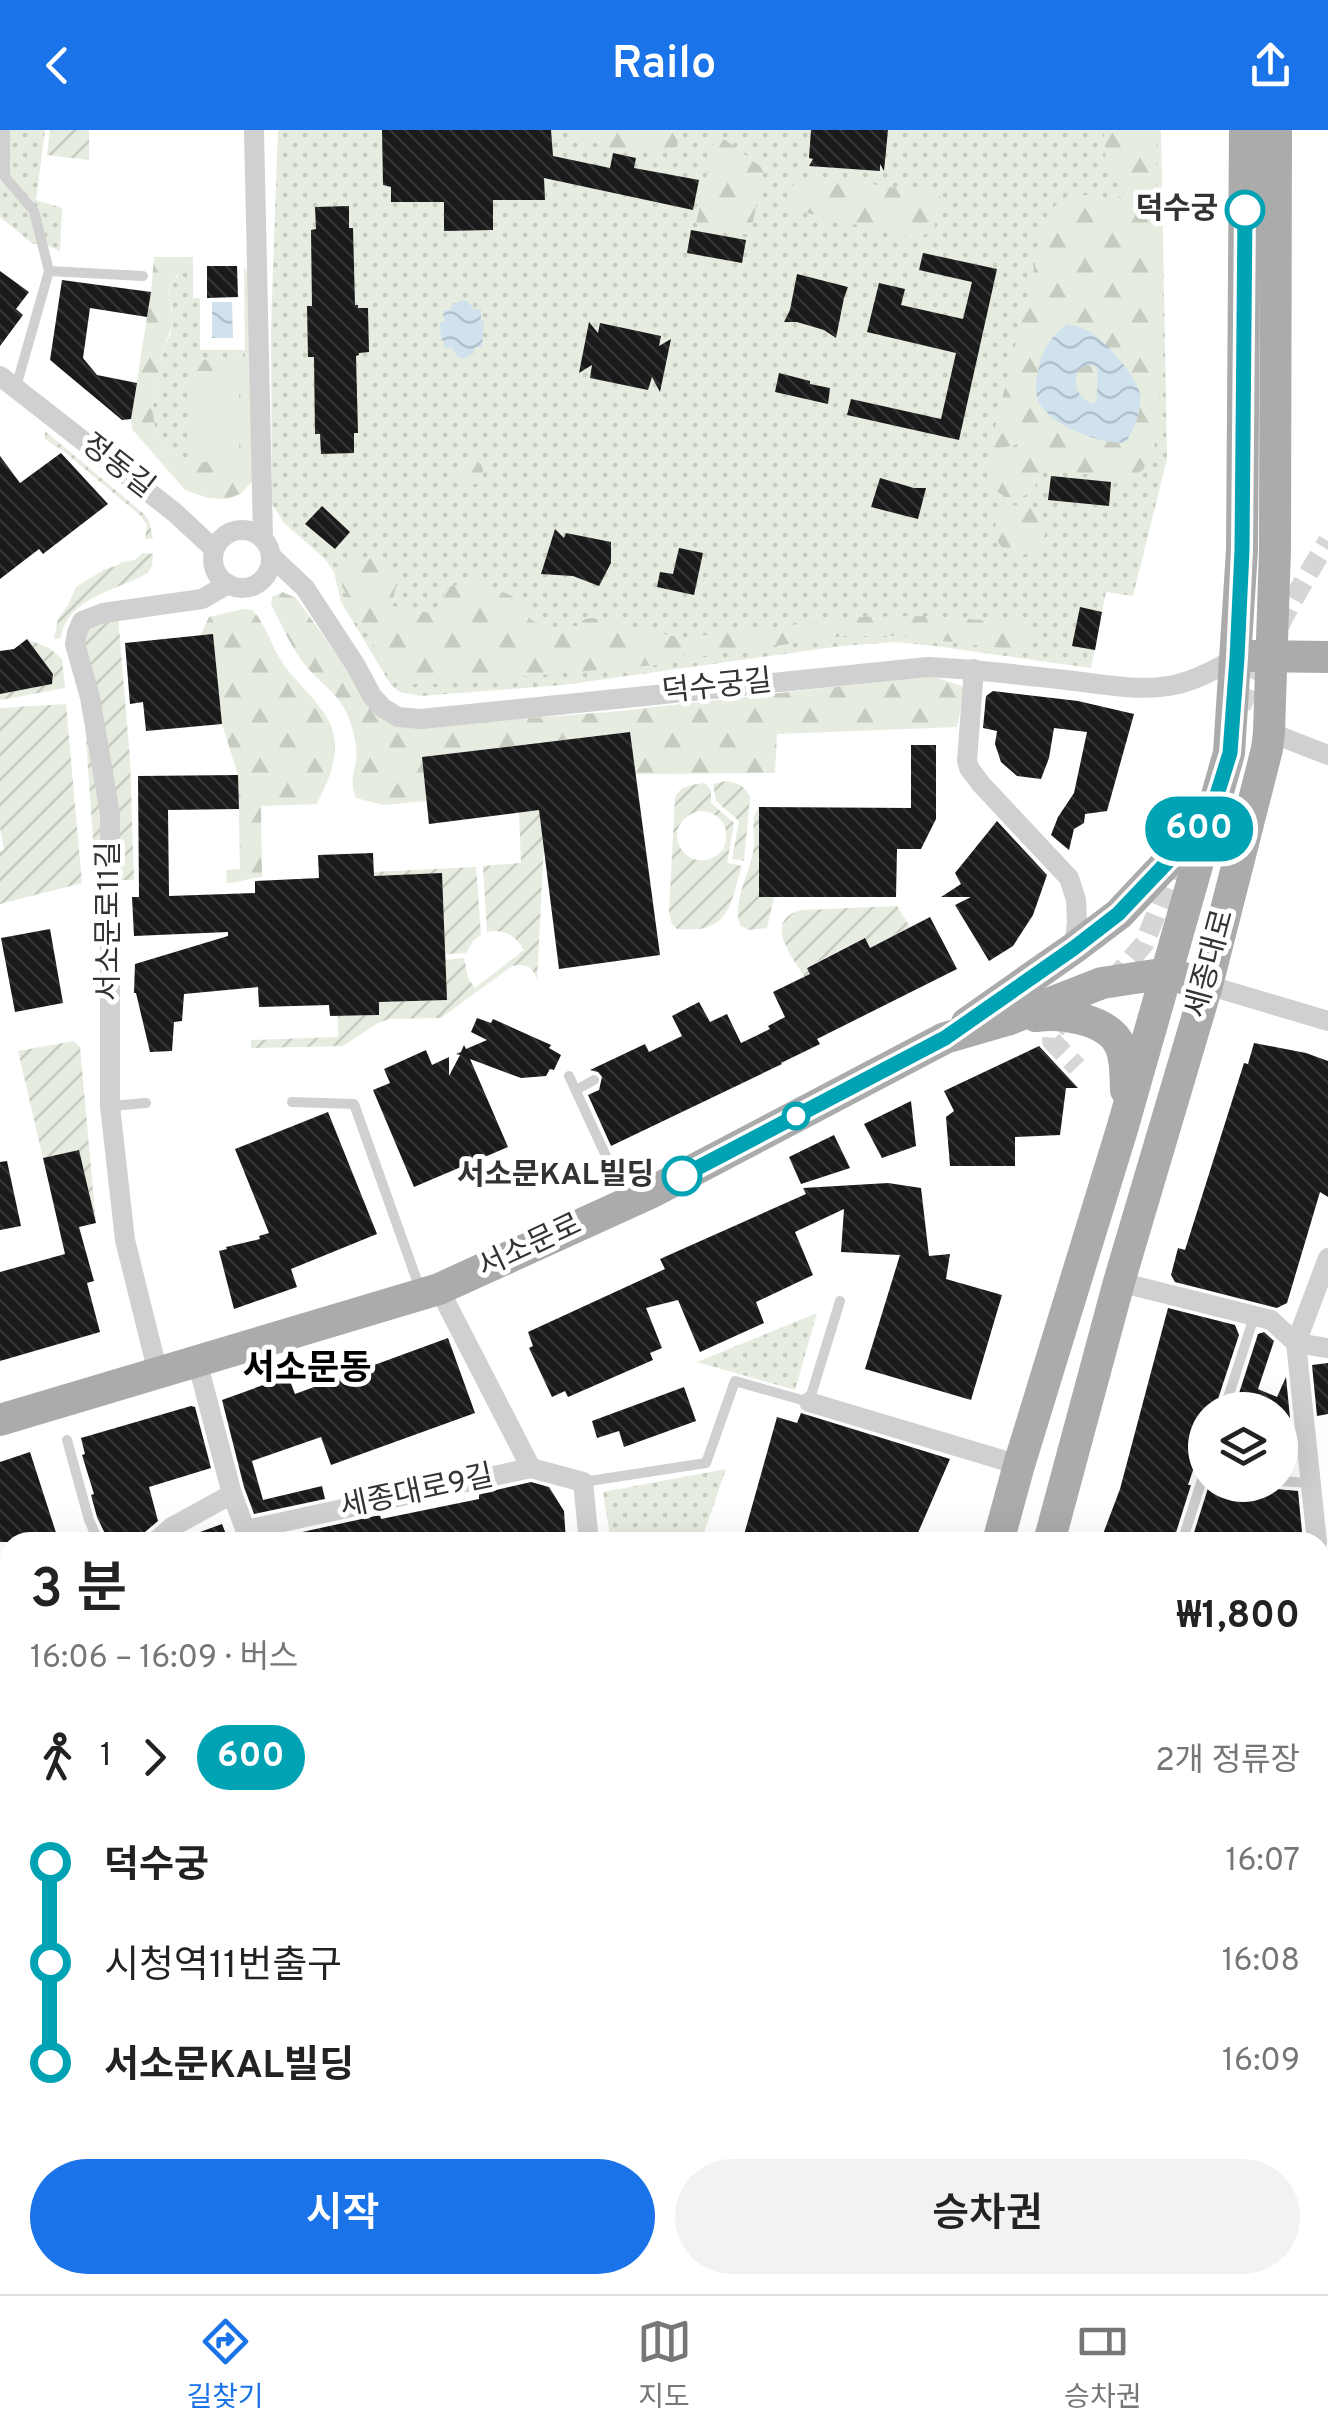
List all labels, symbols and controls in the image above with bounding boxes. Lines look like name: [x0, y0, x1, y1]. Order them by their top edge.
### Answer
text: Railo: [612, 37, 716, 94]
icon: back: [30, 38, 85, 93]
icon: share: [1243, 38, 1298, 93]
marker: 덕수궁: [1226, 191, 1264, 229]
place label: 덕수궁: [1135, 192, 1218, 229]
street label: 정동길: [73, 427, 161, 507]
street label: 덕수궁길: [660, 664, 774, 712]
line badge: 600: [1142, 796, 1256, 862]
text: 600: [1165, 807, 1233, 851]
street label: 서소문로11길: [92, 841, 129, 1001]
street label: 세종대로: [1179, 906, 1243, 1022]
unlabelled marker: [783, 1103, 809, 1129]
marker: 서소문KAL빌딩: [663, 1157, 701, 1195]
place label: 서소문KAL빌딩: [457, 1158, 654, 1195]
street label: 서소문로: [472, 1207, 588, 1287]
district label: 서소문동: [243, 1348, 371, 1392]
map controls: [1188, 1392, 1298, 1502]
button: layers: [1188, 1392, 1298, 1502]
street label: 세종대로9길: [337, 1459, 497, 1527]
text: 3 분: [30, 1557, 127, 1627]
text: ₩1,800: [1177, 1593, 1300, 1642]
text: 16:06 – 16:09 · 버스: [30, 1639, 298, 1679]
icon: walk: [30, 1730, 85, 1785]
icon: forward: [127, 1730, 182, 1785]
text: 600: [217, 1735, 285, 1779]
text: 1: [100, 1737, 112, 1777]
text: 2개 정류장: [1155, 1742, 1300, 1782]
text: 16:07: [1225, 1842, 1300, 1882]
text: 덕수궁: [104, 1843, 209, 1892]
text: 16:08: [1222, 1942, 1300, 1982]
text: 시청역11번출구: [104, 1943, 342, 1992]
text: 16:09: [1222, 2042, 1300, 2082]
text: 서소문KAL빌딩: [104, 2043, 354, 2092]
button: 시작: [30, 2159, 655, 2274]
button: 승차권: [675, 2159, 1300, 2274]
tab: 길찾기: [186, 2314, 264, 2417]
tab: 지도: [637, 2314, 692, 2417]
tab: 승차권: [1064, 2314, 1142, 2417]

